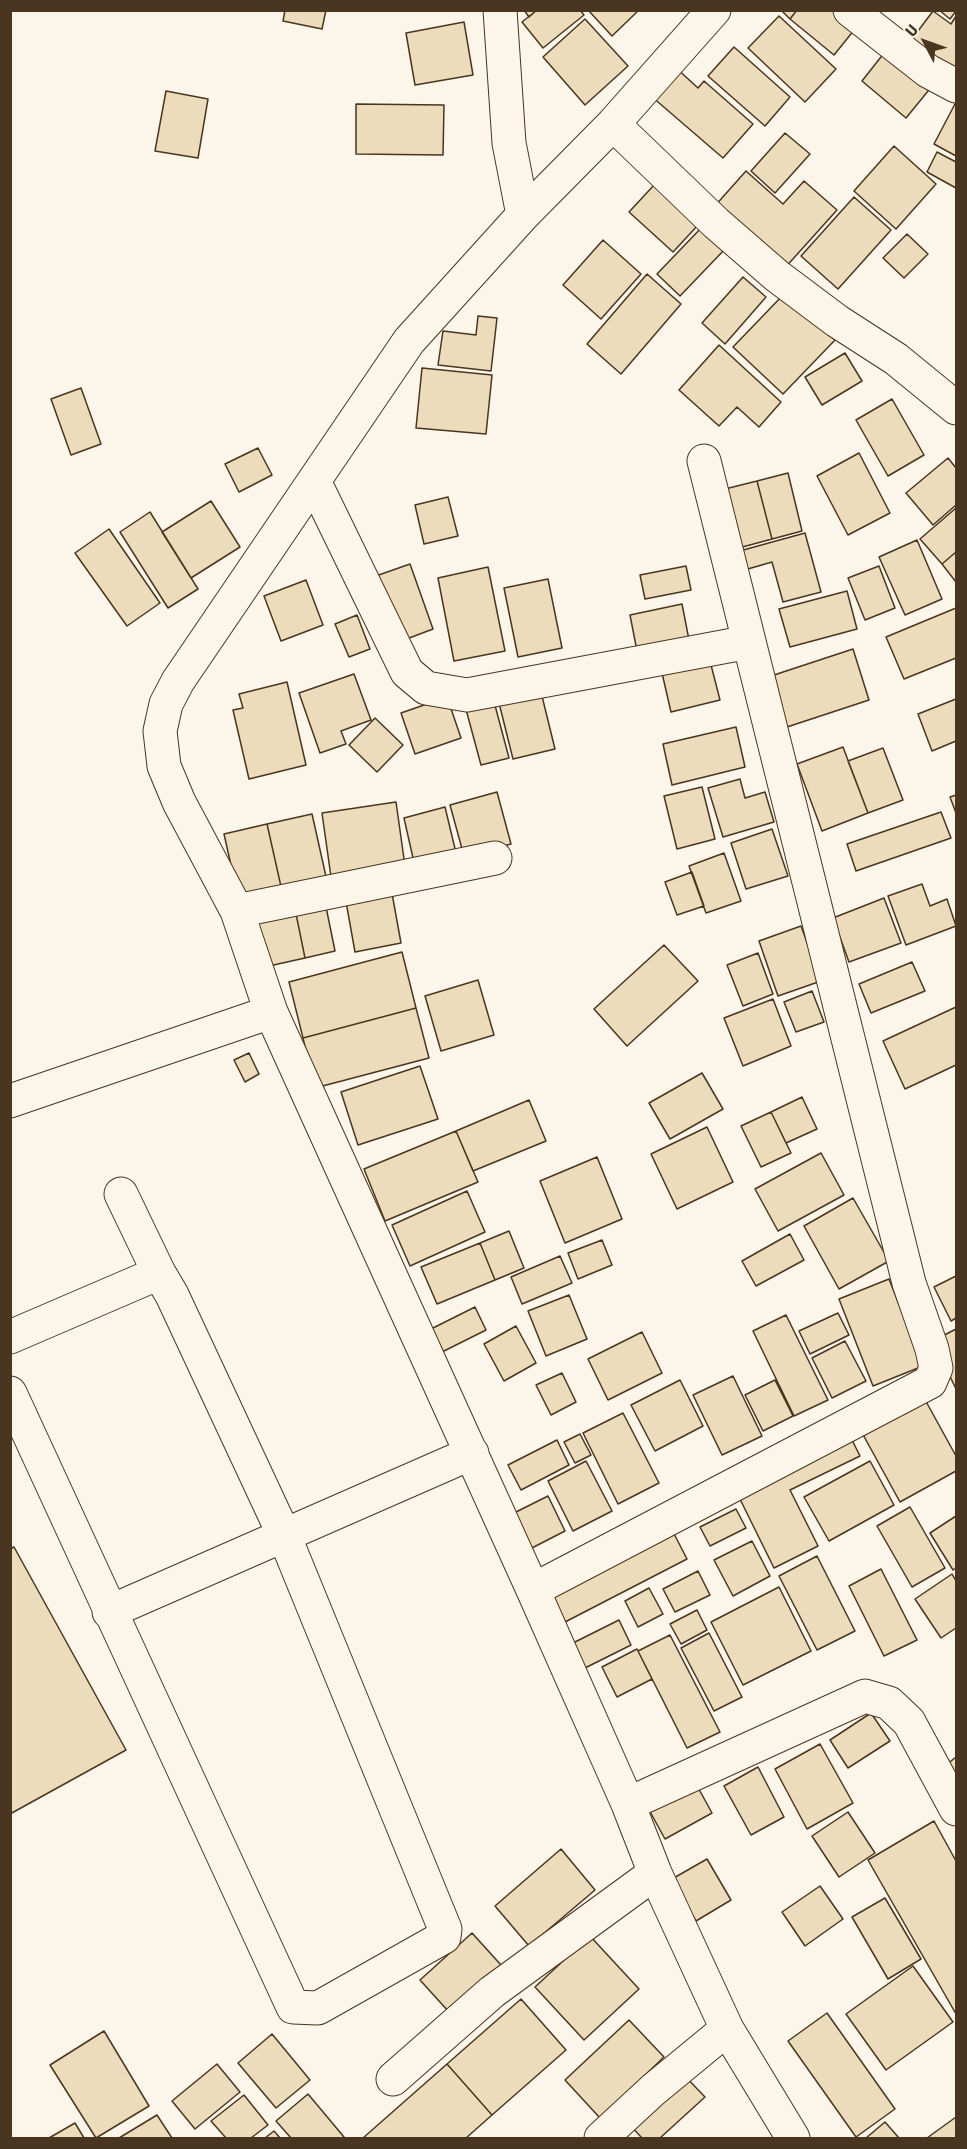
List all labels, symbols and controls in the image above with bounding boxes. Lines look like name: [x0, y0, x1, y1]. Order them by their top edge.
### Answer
north arrow: [895, 12, 955, 72]
text: U: [902, 21, 921, 40]

